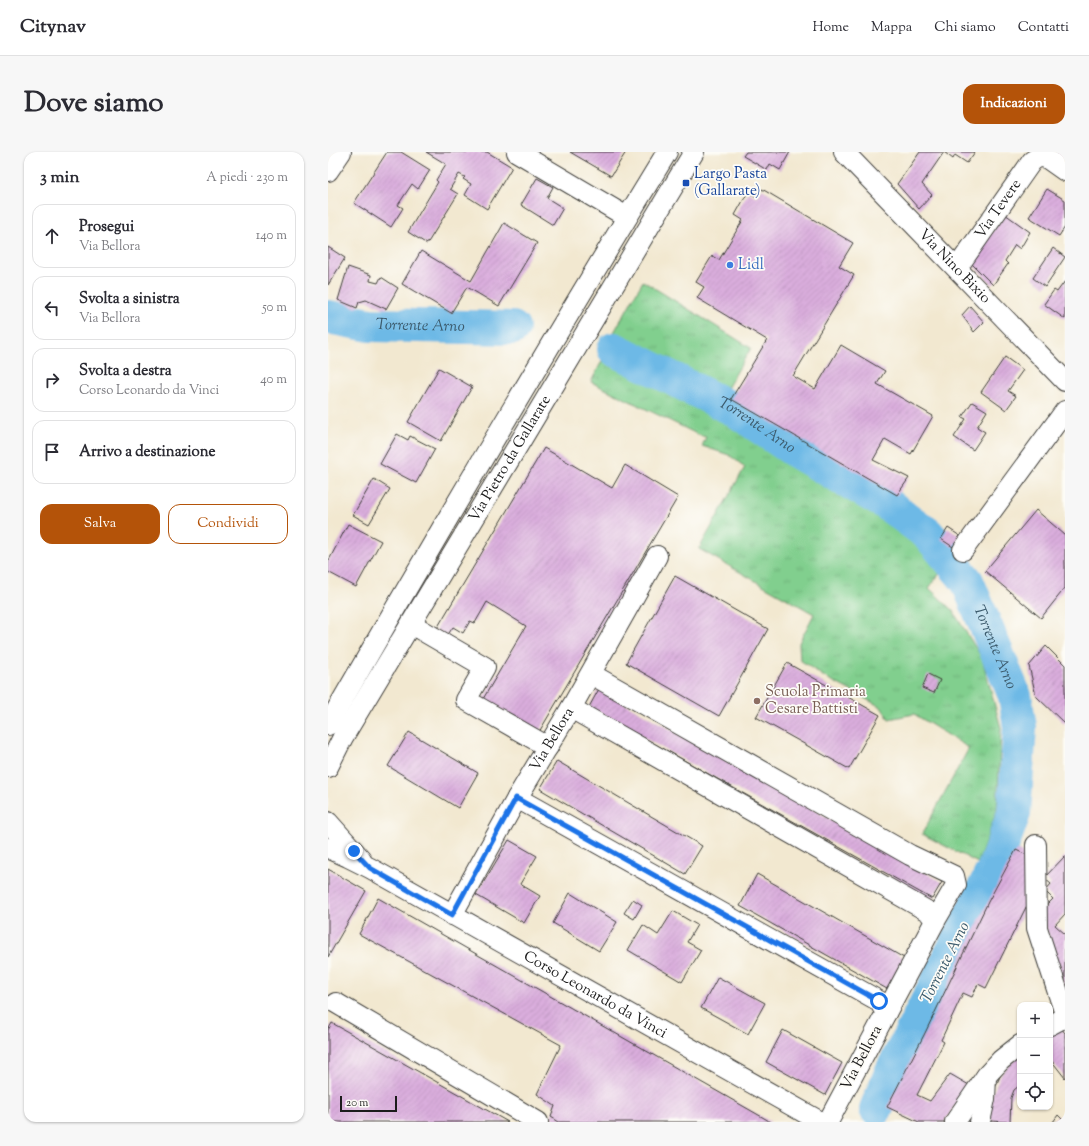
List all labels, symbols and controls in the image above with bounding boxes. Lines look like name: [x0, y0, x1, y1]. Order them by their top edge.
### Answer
text: Citynav: [20, 14, 86, 41]
text: Home: [812, 18, 849, 38]
text: Mappa: [871, 18, 912, 38]
text: Chi siamo: [934, 18, 996, 38]
text: Contatti: [1018, 18, 1069, 38]
text: Dove siamo: [24, 84, 164, 124]
button: Indicazioni: [963, 84, 1065, 124]
place label: Largo Pasta (Gallarate): [694, 164, 767, 202]
text: 3 min: [40, 166, 79, 190]
text: A piedi · 230 m: [206, 169, 288, 187]
street label: Via Tevere: [970, 175, 1027, 243]
marker: Largo Pasta (Gallarate): [681, 178, 691, 188]
text: Prosegui: [79, 217, 134, 238]
street label: Via Nino Bixio: [913, 224, 995, 308]
icon: ahead: [41, 225, 63, 247]
text: 140 m: [256, 227, 287, 245]
text: Via Bellora: [79, 238, 140, 256]
place label: Lidl: [738, 255, 764, 276]
marker: Lidl: [725, 260, 735, 270]
text: Svolta a sinistra: [79, 289, 180, 310]
icon: left: [41, 297, 63, 319]
text: 50 m: [262, 299, 287, 317]
text: Via Bellora: [79, 310, 140, 328]
water label: Torrente Arno: [376, 314, 465, 338]
text: Svolta a destra: [79, 361, 172, 382]
icon: right: [41, 369, 63, 391]
text: 40 m: [260, 371, 287, 389]
text: Corso Leonardo da Vinci: [79, 382, 219, 400]
street label: Via Pietro da Gallarate: [464, 391, 556, 526]
water label: Torrente Arno: [714, 392, 800, 460]
icon: arrive: [41, 441, 63, 463]
text: Arrivo a destinazione: [79, 442, 215, 463]
button: Salva: [40, 504, 160, 544]
button: Condividi: [168, 504, 288, 544]
water label: Torrente Arno: [967, 602, 1022, 693]
place label: Scuola Primaria Cesare Battisti: [765, 682, 866, 720]
marker: Scuola Primaria Cesare Battisti: [752, 696, 762, 706]
street label: Via Bellora: [525, 704, 579, 775]
route end: [345, 842, 363, 860]
water label: Torrente Arno: [916, 918, 976, 1008]
street label: Corso Leonardo da Vinci: [519, 946, 671, 1044]
route start: [870, 992, 888, 1010]
map controls: [1017, 1002, 1053, 1110]
button: +: [1017, 1002, 1053, 1038]
street label: Via Bellora: [836, 1022, 888, 1094]
button: −: [1017, 1038, 1053, 1074]
button: locate: [1017, 1074, 1053, 1110]
scale bar: [340, 1094, 397, 1113]
text: 20 m: [346, 1095, 368, 1111]

